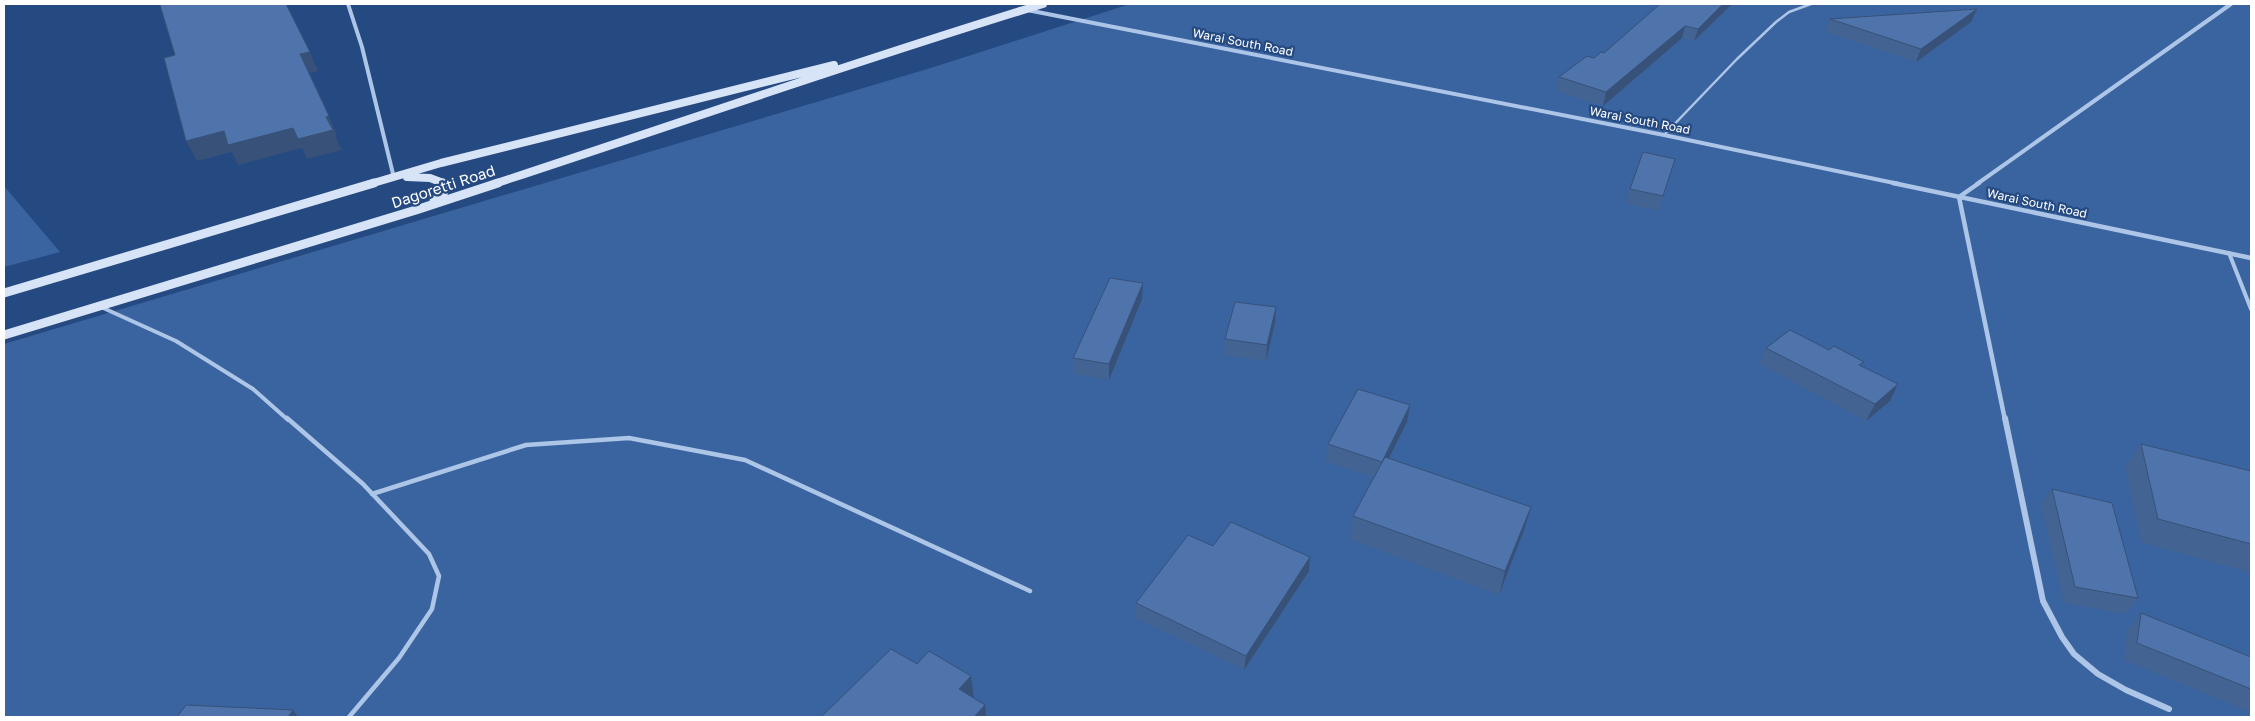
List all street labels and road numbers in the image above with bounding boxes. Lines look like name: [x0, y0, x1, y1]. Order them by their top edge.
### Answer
street label: Warai South Road: [1191, 25, 1295, 59]
street label: Warai South Road: [1588, 103, 1692, 137]
street label: Dagoretti Road: [389, 161, 497, 211]
street label: Warai South Road: [1986, 185, 2088, 221]

